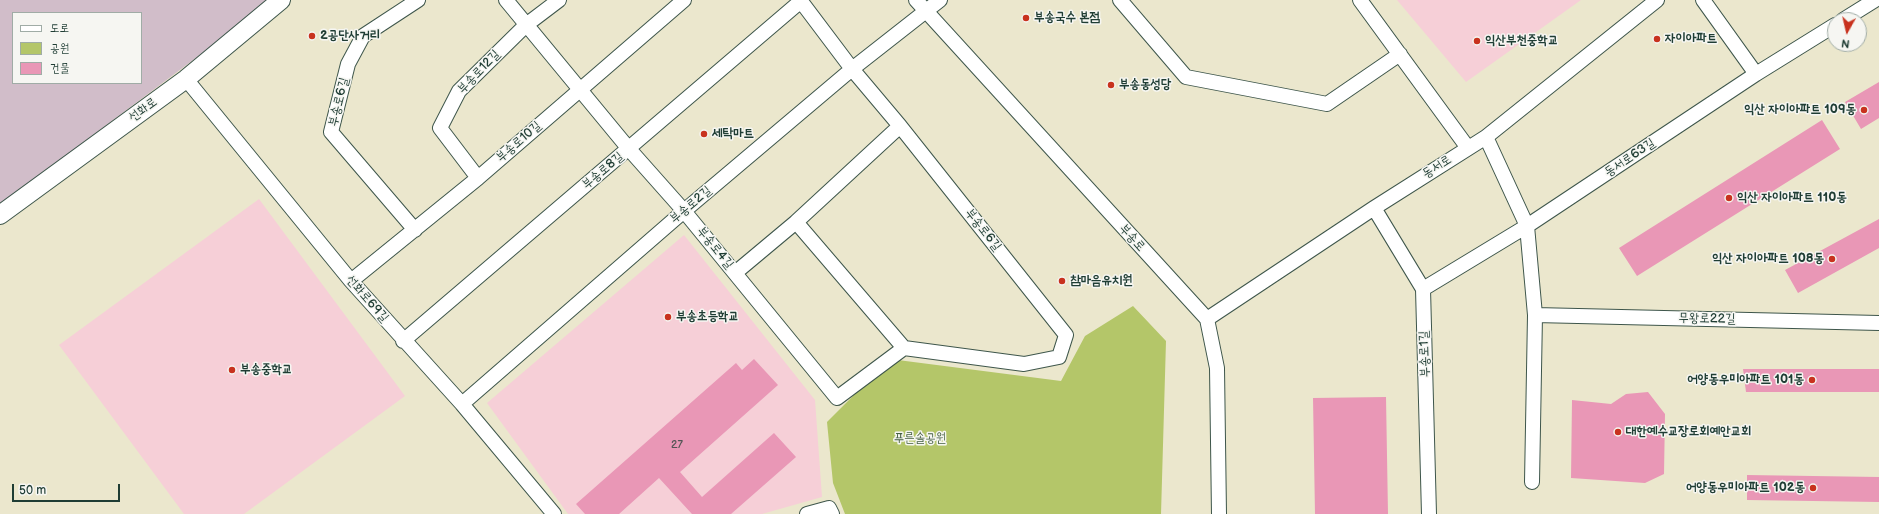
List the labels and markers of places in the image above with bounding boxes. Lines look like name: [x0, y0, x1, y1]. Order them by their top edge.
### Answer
place label: 부송국수 본점: [1034, 10, 1100, 26]
marker: 부송국수 본점: [1021, 13, 1031, 23]
place label: 2공단사거리: [320, 28, 380, 44]
marker: 2공단사거리: [307, 31, 317, 41]
place label: 자이아파트: [1665, 31, 1717, 47]
place label: 익산부천중학교: [1485, 33, 1558, 49]
marker: 자이아파트: [1652, 34, 1662, 44]
marker: 익산부천중학교: [1472, 36, 1482, 46]
place label: 부송동성당: [1119, 77, 1171, 93]
marker: 부송동성당: [1106, 80, 1116, 90]
place label: 익산 자이아파트 109동: [1744, 102, 1856, 118]
marker: 익산 자이아파트 109동: [1859, 105, 1869, 115]
place label: 세탁마트: [712, 126, 754, 142]
marker: 세탁마트: [699, 129, 709, 139]
place label: 익산 자이아파트 110동: [1737, 190, 1847, 206]
marker: 익산 자이아파트 110동: [1724, 193, 1734, 203]
place label: 익산 자이아파트 108동: [1712, 251, 1824, 267]
marker: 익산 자이아파트 108동: [1827, 254, 1837, 264]
place label: 참마음유치원: [1070, 273, 1133, 289]
marker: 참마음유치원: [1057, 276, 1067, 286]
place label: 부송초등학교: [676, 309, 739, 325]
marker: 부송초등학교: [663, 312, 673, 322]
place label: 부송중학교: [240, 362, 292, 378]
marker: 부송중학교: [227, 365, 237, 375]
place label: 어양동우미아파트 101동: [1687, 372, 1804, 388]
marker: 어양동우미아파트 101동: [1807, 375, 1817, 385]
place label: 대한예수교장로회예안교회: [1626, 424, 1752, 440]
marker: 대한예수교장로회예안교회: [1613, 427, 1623, 437]
place label: 어양동우미아파트 102동: [1686, 480, 1805, 496]
marker: 어양동우미아파트 102동: [1808, 483, 1818, 493]

